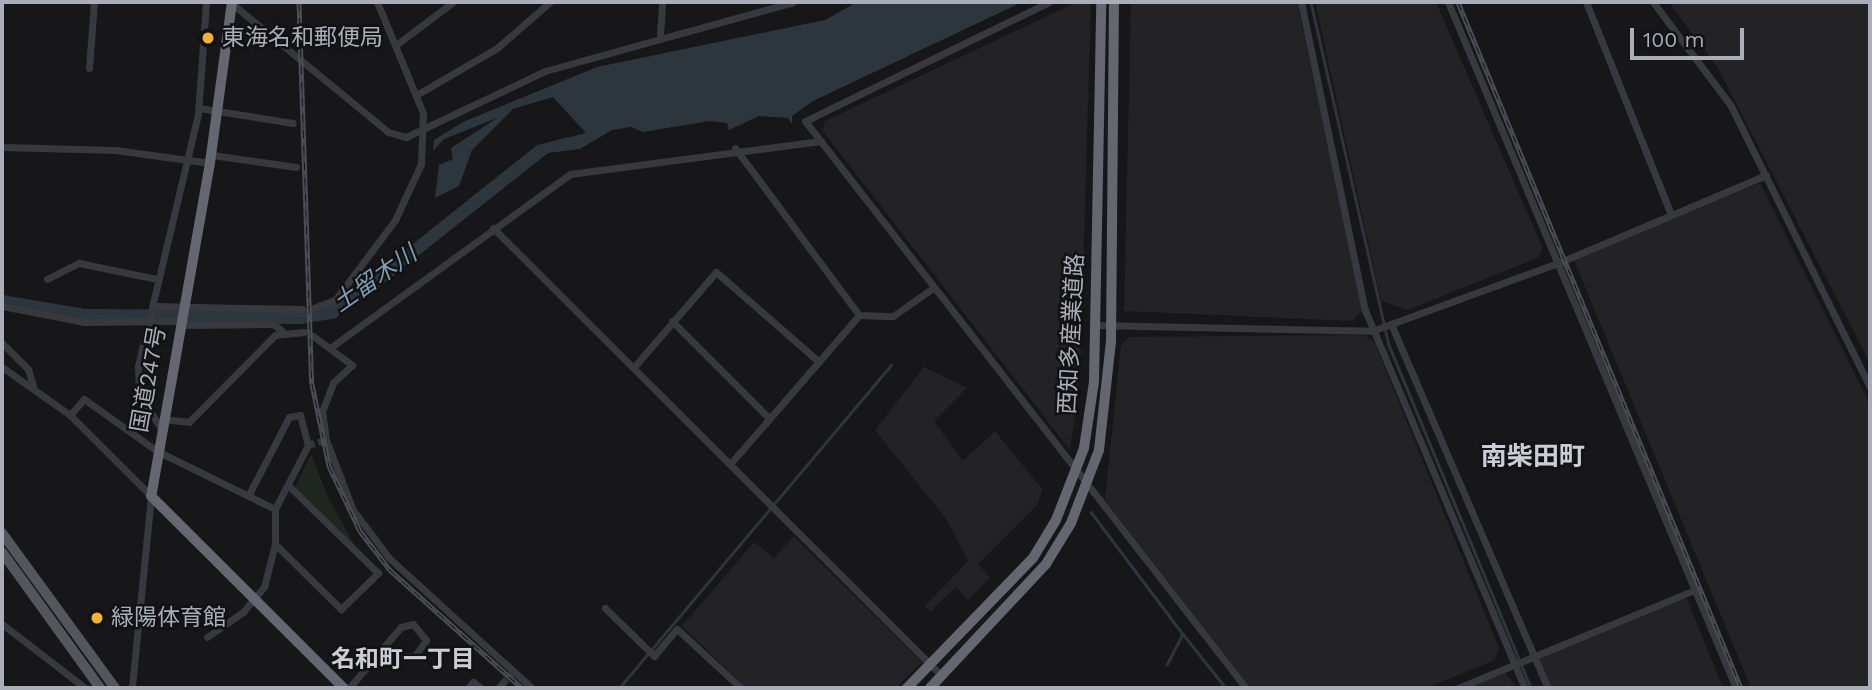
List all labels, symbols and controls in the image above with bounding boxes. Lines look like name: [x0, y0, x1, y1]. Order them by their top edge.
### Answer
scale bar: [1634, 14, 1748, 58]
place label: 東海名和郵便局: [222, 24, 383, 52]
text: 100 m: [1643, 27, 1705, 52]
marker: 東海名和郵便局: [200, 30, 216, 46]
water label: 土留木川: [327, 240, 423, 318]
street label: 西知多産業道路: [1054, 253, 1090, 415]
street label: 国道247号: [126, 324, 172, 434]
district label: 南柴田町: [1481, 441, 1585, 473]
place label: 緑陽体育館: [111, 604, 226, 632]
marker: 緑陽体育館: [89, 610, 105, 626]
district label: 名和町一丁目: [331, 646, 475, 674]

